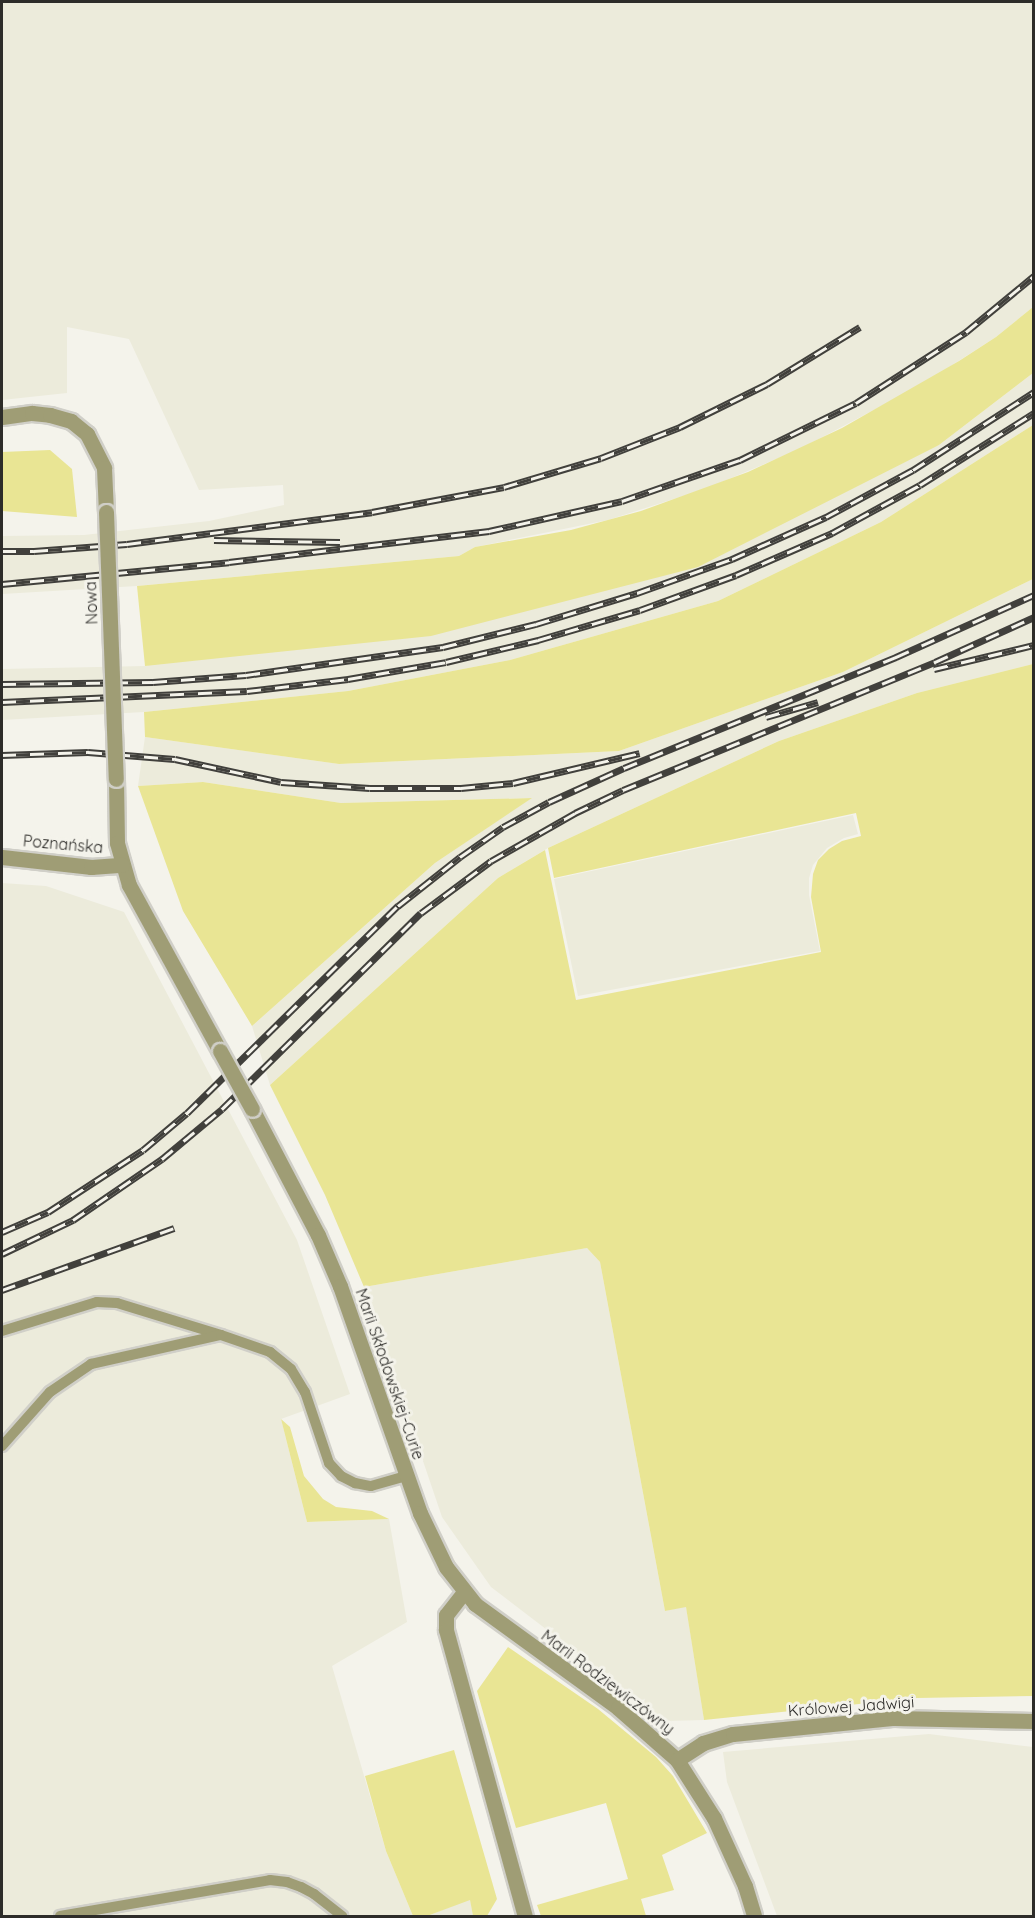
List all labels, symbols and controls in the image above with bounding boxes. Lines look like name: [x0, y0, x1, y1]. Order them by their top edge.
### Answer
street label: Nowa: [81, 581, 101, 625]
street label: Poznańska: [22, 831, 104, 857]
street label: Marii Skłodowskiej-Curie: [352, 1286, 428, 1462]
street label: Marii Rodziewiczówny: [538, 1626, 678, 1738]
street label: Królowej Jadwigi: [787, 1692, 915, 1720]

